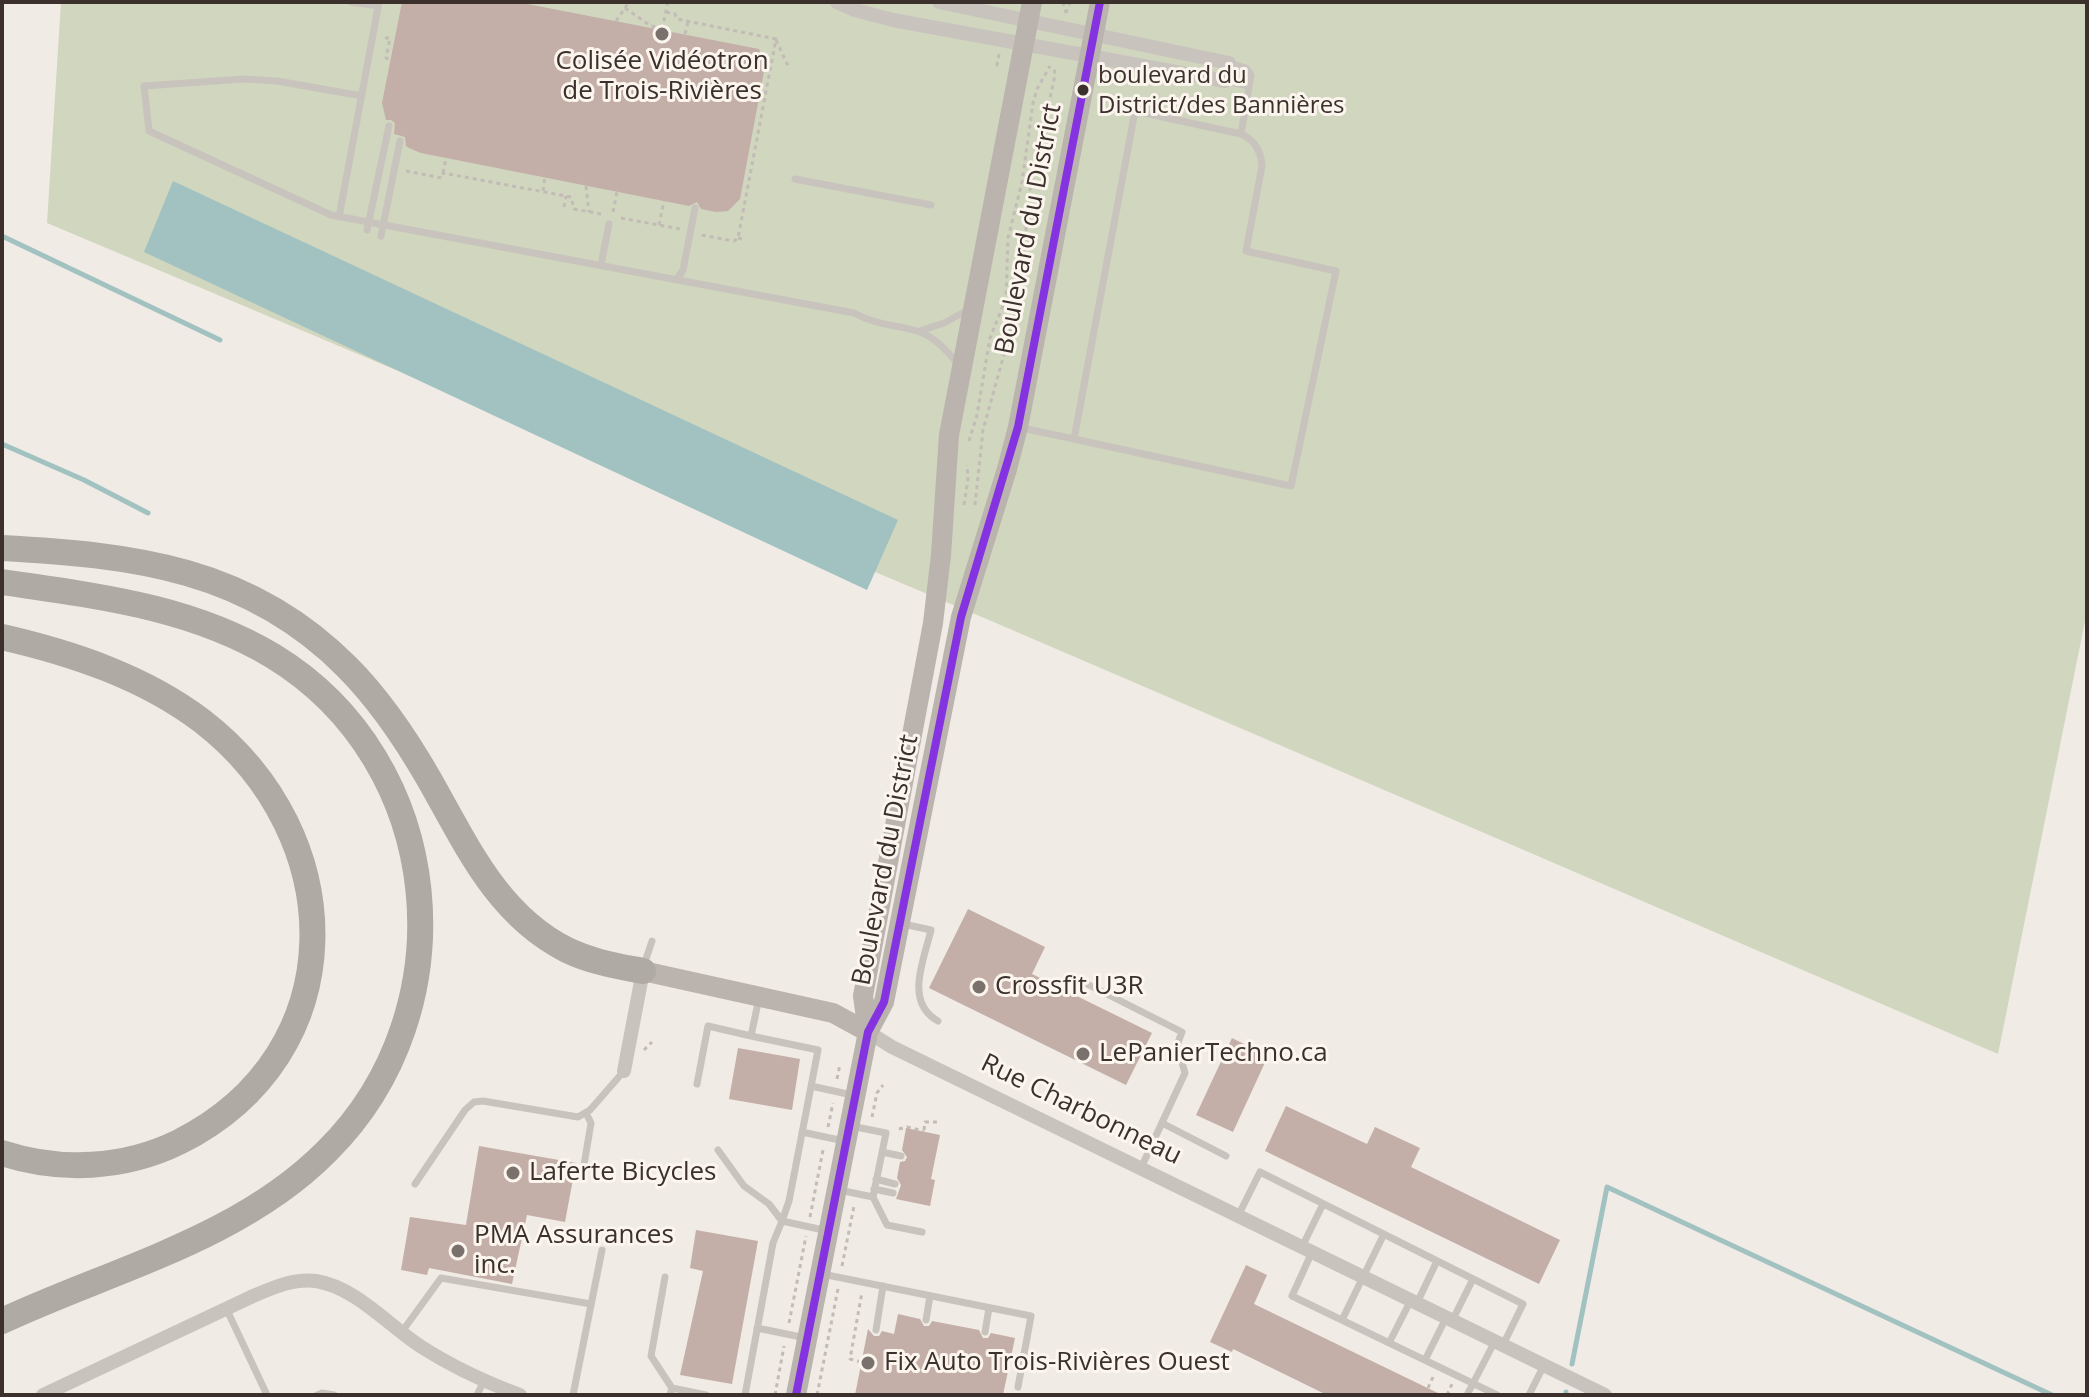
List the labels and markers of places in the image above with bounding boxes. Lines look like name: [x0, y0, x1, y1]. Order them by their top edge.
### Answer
marker: Colisée Vidéotron de Trois-Rivières: [653, 25, 671, 43]
place label: Colisée Vidéotron de Trois-Rivières: [555, 46, 769, 108]
place label: boulevard du District/des Bannières: [1098, 62, 1345, 118]
marker: boulevard du District/des Bannières: [1075, 82, 1091, 98]
place label: Crossfit U3R: [995, 971, 1144, 1003]
marker: Crossfit U3R: [970, 978, 988, 996]
place label: LePanierTechno.ca: [1099, 1038, 1328, 1070]
marker: LePanierTechno.ca: [1074, 1045, 1092, 1063]
place label: Laferte Bicycles: [529, 1157, 716, 1189]
marker: Laferte Bicycles: [504, 1164, 522, 1182]
place label: PMA Assurances inc.: [474, 1220, 674, 1282]
marker: PMA Assurances inc.: [449, 1242, 467, 1260]
place label: Fix Auto Trois-Rivières Ouest: [884, 1347, 1230, 1379]
marker: Fix Auto Trois-Rivières Ouest: [859, 1354, 877, 1372]

